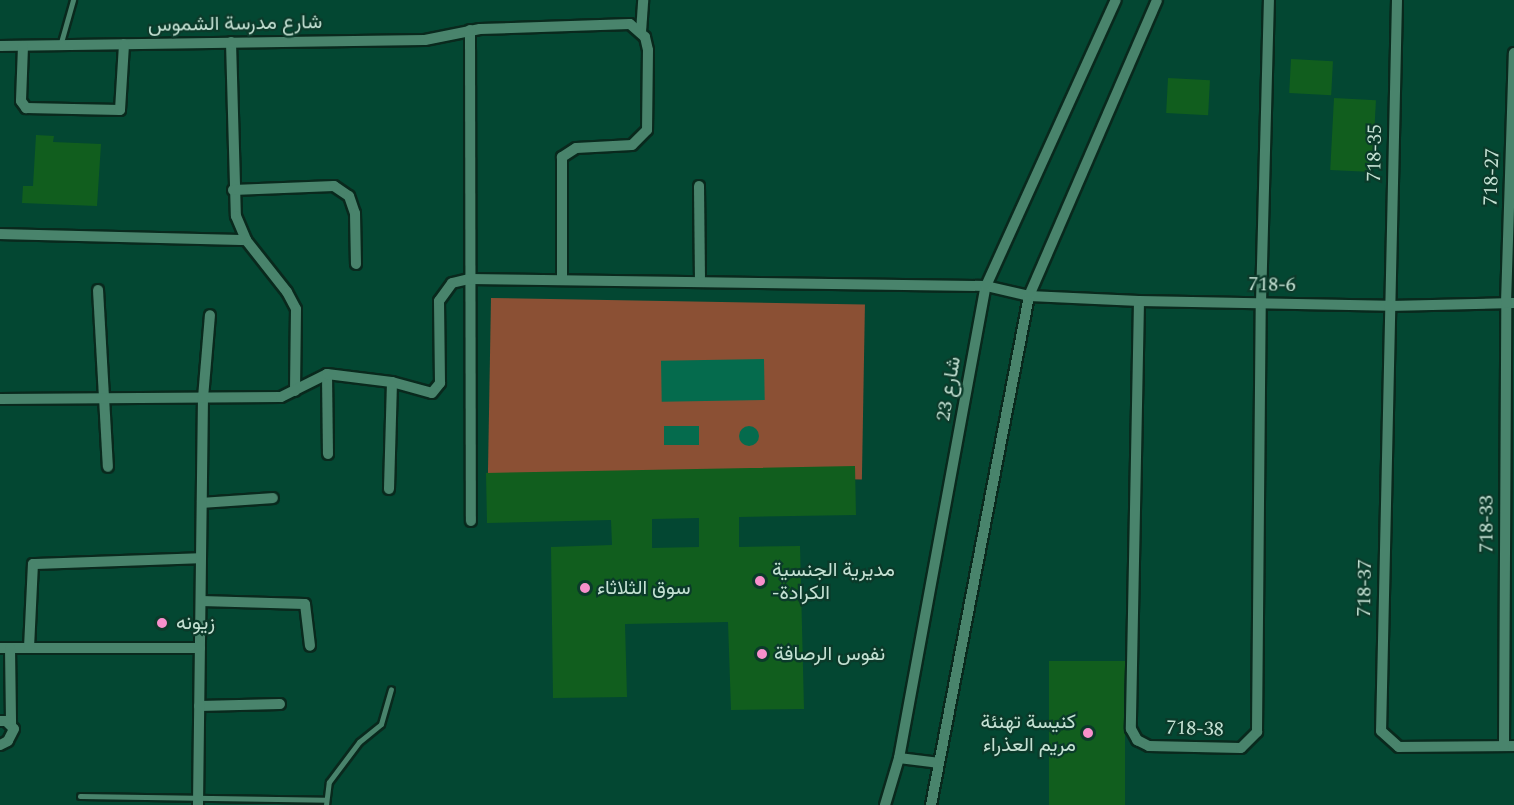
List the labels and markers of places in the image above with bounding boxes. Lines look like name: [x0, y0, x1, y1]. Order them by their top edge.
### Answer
place label: مديرية الجنسية -الكرادة: [772, 558, 895, 605]
marker: مديرية الجنسية -الكرادة: [753, 574, 767, 588]
place label: سوق الثلاثاء: [597, 576, 691, 600]
marker: سوق الثلاثاء: [578, 581, 592, 595]
place label: زيونه: [176, 611, 215, 635]
marker: زيونه: [153, 614, 171, 632]
place label: نفوس الرصافة: [774, 642, 885, 666]
marker: نفوس الرصافة: [755, 647, 769, 661]
place label: كنيسة تهنئة مريم العذراء: [981, 710, 1076, 757]
marker: كنيسة تهنئة مريم العذراء: [1081, 726, 1095, 740]

